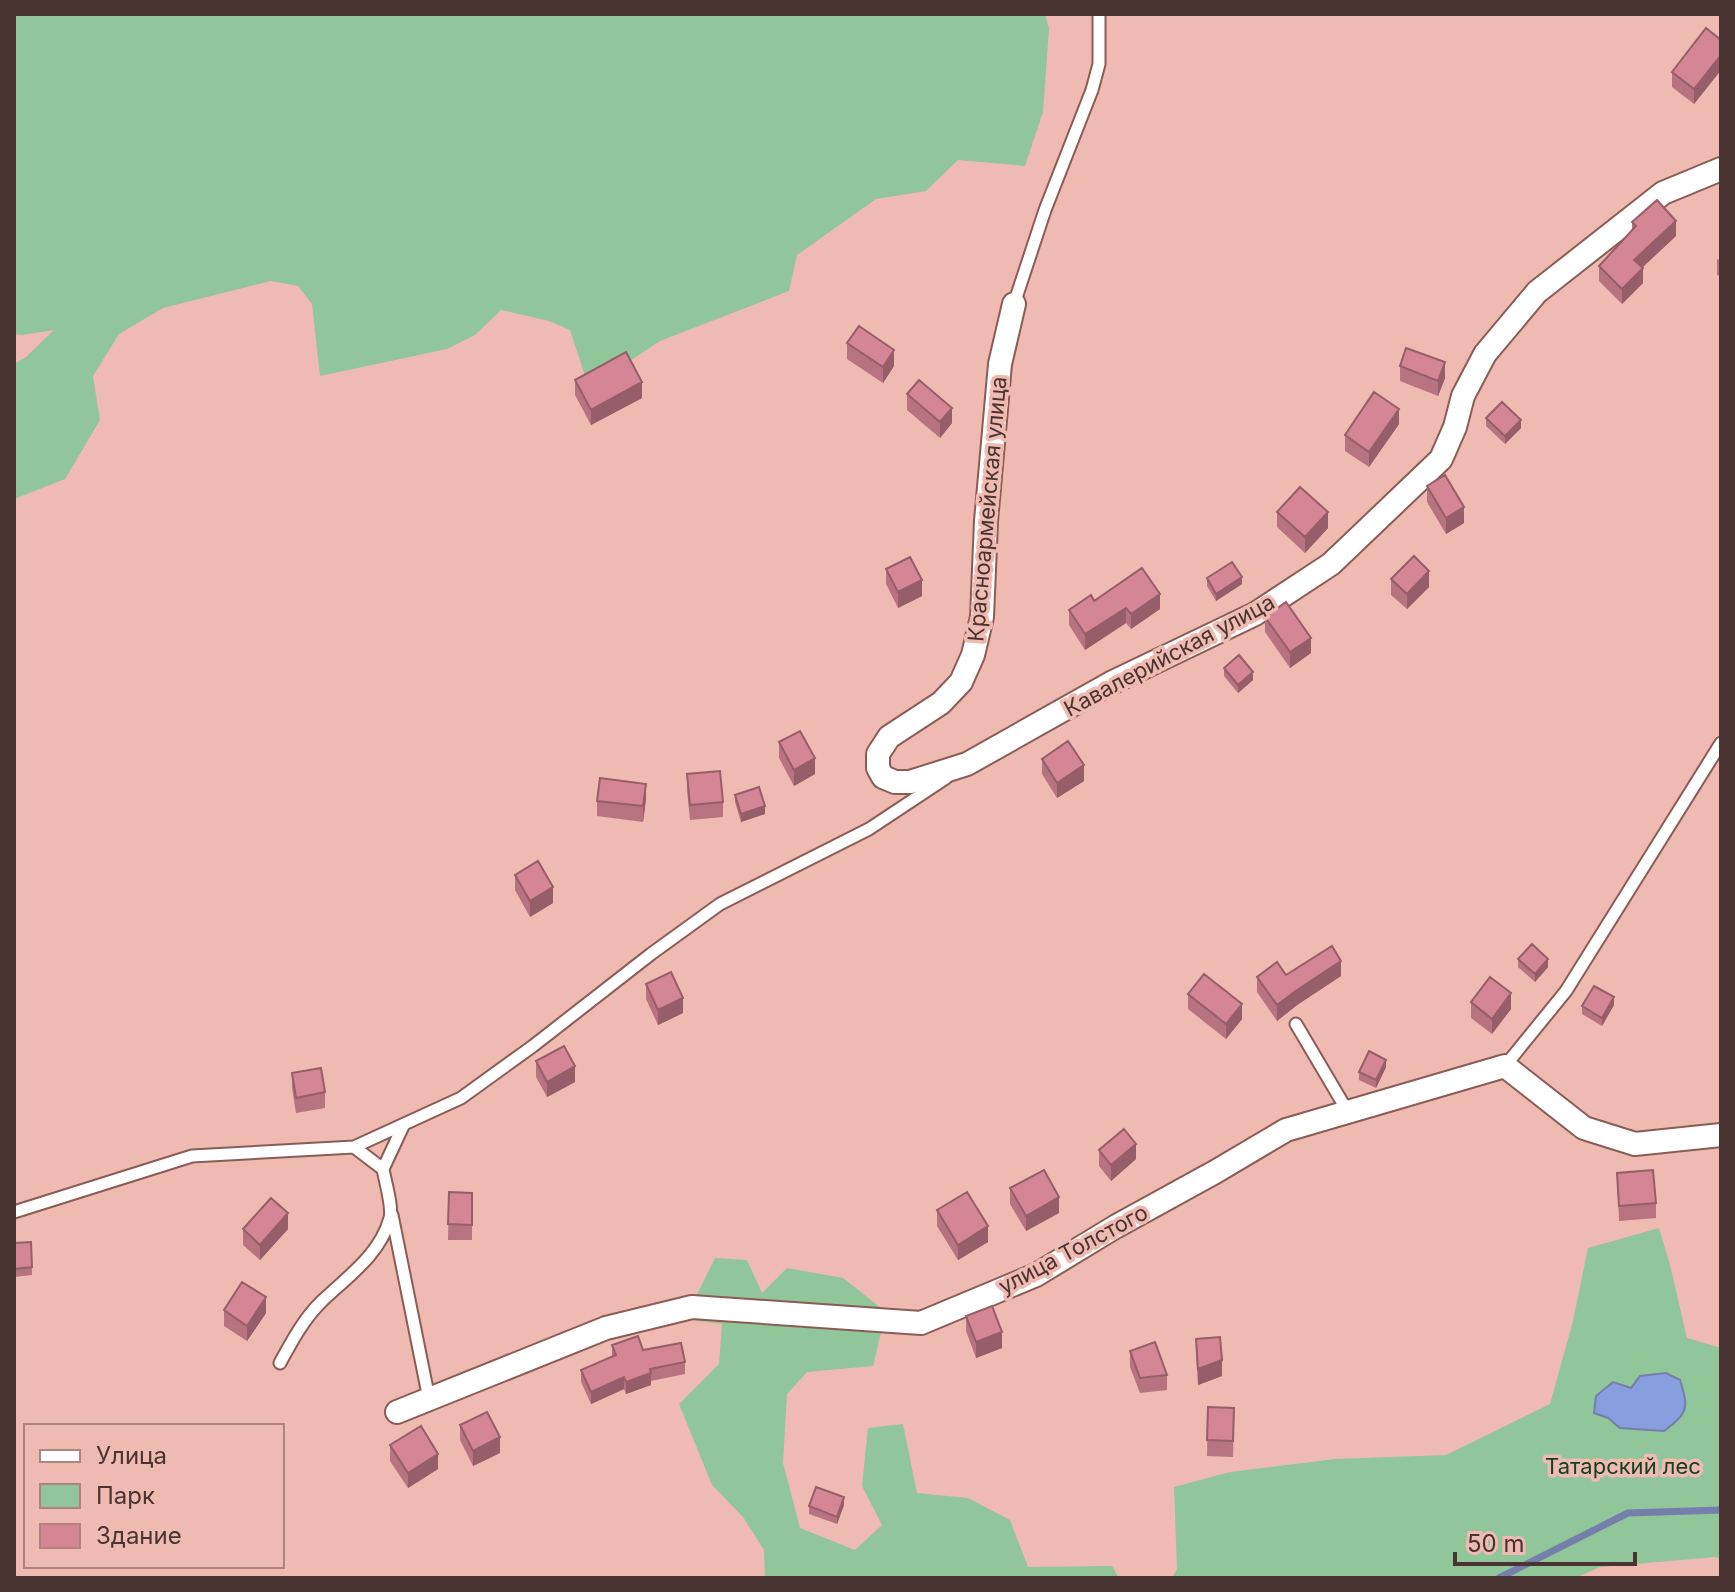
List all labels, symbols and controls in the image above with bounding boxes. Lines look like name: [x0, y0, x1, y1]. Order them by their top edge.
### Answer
street label: Красноармейская улица: [962, 375, 1012, 643]
street label: Кавалерийская улица: [1059, 588, 1279, 722]
street label: улица Толстого: [994, 1199, 1152, 1299]
legend: [24, 1424, 284, 1568]
text: Улица: [96, 1441, 167, 1470]
park label: Татарский лес: [1545, 1453, 1701, 1479]
text: Парк: [96, 1481, 155, 1510]
scale bar: [1455, 1516, 1635, 1566]
text: Здание: [96, 1521, 182, 1550]
text: 50 m: [1467, 1529, 1525, 1558]

